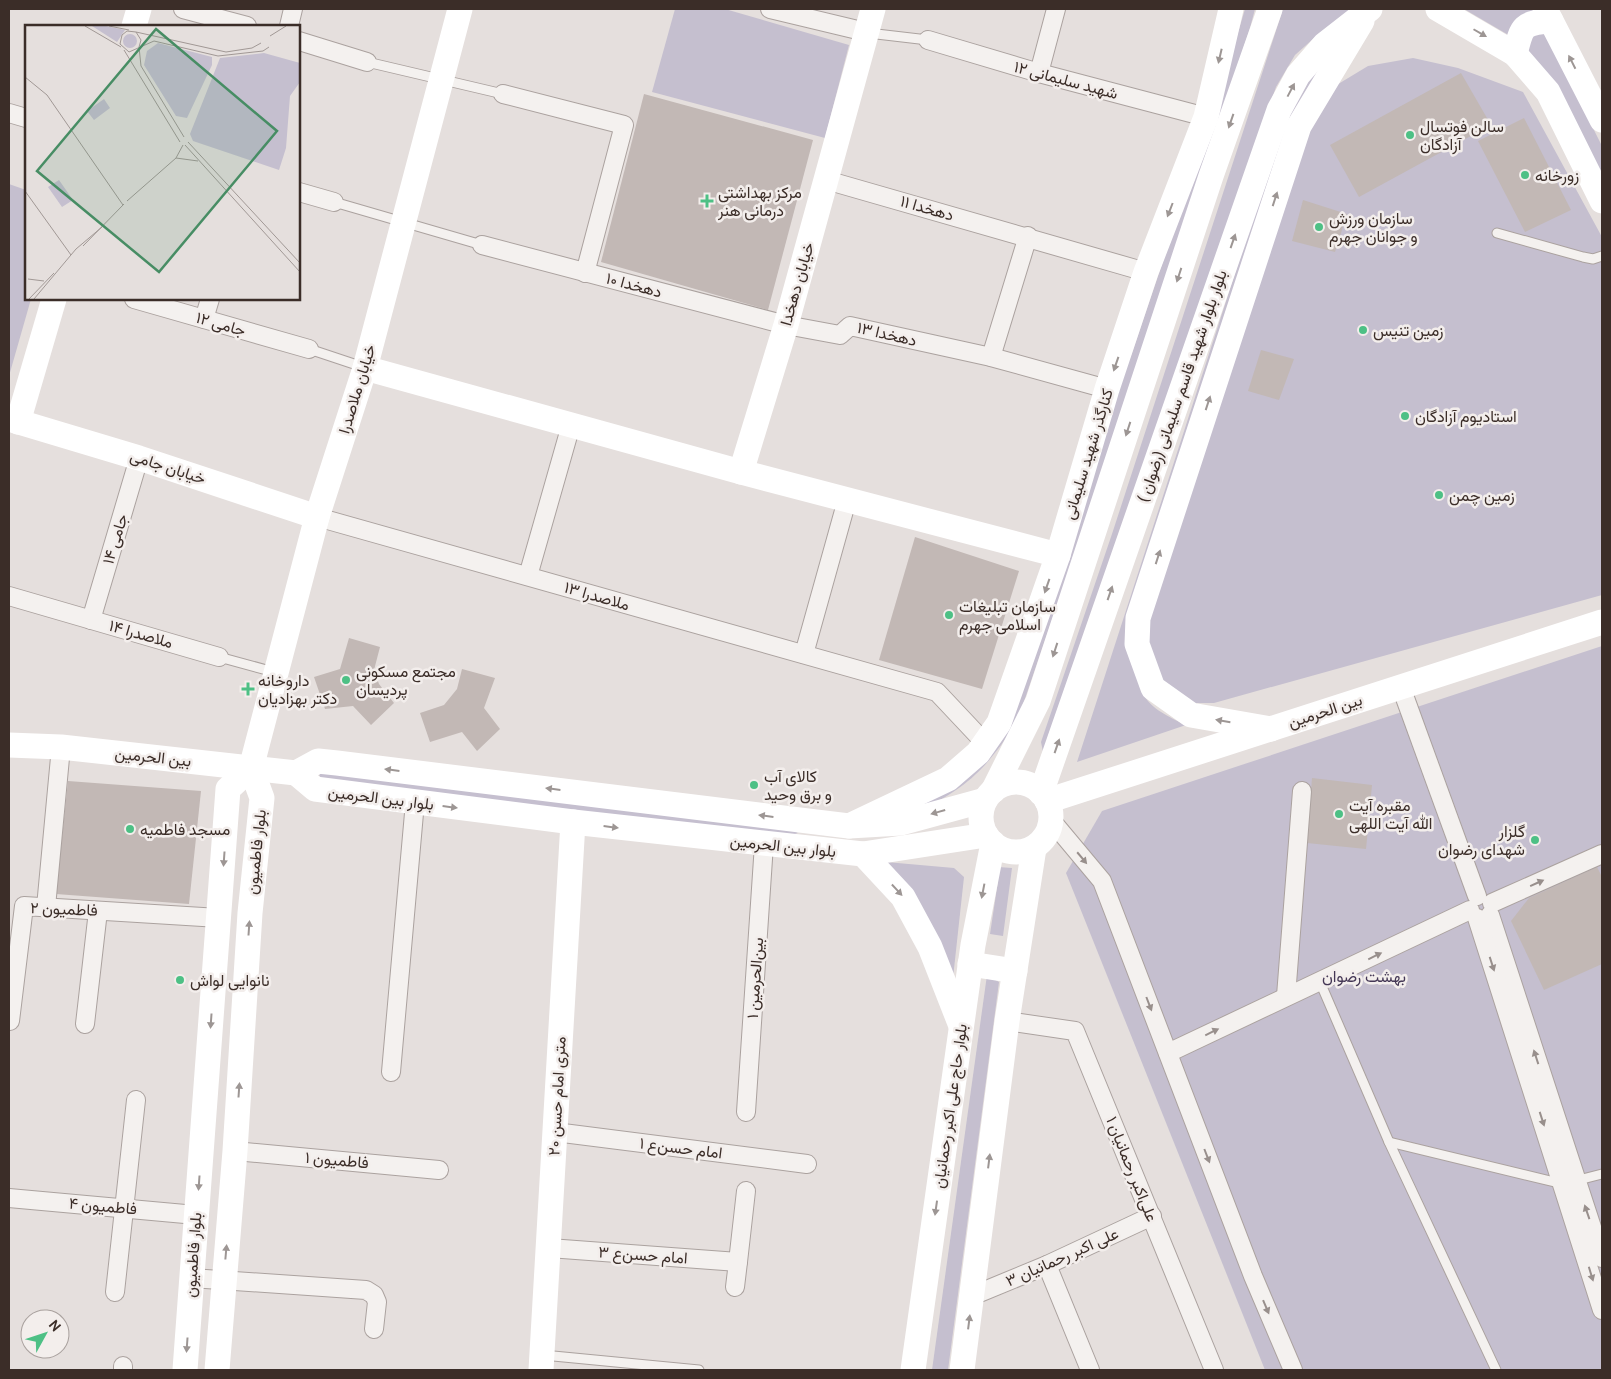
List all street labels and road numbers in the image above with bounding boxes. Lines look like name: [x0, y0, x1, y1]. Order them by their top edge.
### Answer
street label: شهید سلیمانی ۱۲: [1012, 57, 1120, 104]
street label: دهخدا ۱۱: [898, 191, 956, 225]
street label: خیابان دهخدا: [776, 240, 818, 328]
street label: دهخدا ۱۰: [604, 268, 664, 302]
street label: بلوار بلوار شهید قاسم سلیمانی (رضوان ): [1133, 268, 1232, 505]
street label: جامی ۱۲: [194, 308, 248, 341]
street label: دهخدا ۱۳: [855, 318, 919, 350]
street label: خیابان ملاصدرا: [334, 342, 381, 436]
street label: کنارگذر شهید سلیمانی: [1059, 386, 1118, 522]
street label: خیابان جامی: [128, 446, 208, 489]
street label: جامی ۱۴: [98, 511, 133, 567]
street label: ملاصدرا ۱۳: [562, 578, 632, 615]
street label: ملاصدرا ۱۴: [107, 616, 175, 653]
street label: بین الحرمین: [1286, 690, 1365, 733]
street label: بین الحرمین: [114, 744, 192, 771]
street label: بلوار بین الحرمین: [327, 782, 435, 815]
street label: بلوار فاطمیون: [242, 809, 271, 896]
street label: بلوار بین الحرمین: [729, 831, 837, 862]
street label: فاطمیون ۲: [30, 898, 98, 921]
street label: بین‌الحرمین ۱: [743, 937, 768, 1019]
street label: بلوار حاج علی اکبر رحمانیان: [929, 1022, 973, 1190]
street label: ۲۰ متری امام حسن: [544, 1036, 571, 1156]
street label: علی‌اکبر رحمانیان ۱: [1101, 1114, 1162, 1225]
street label: امام حسن‌ع ۱: [638, 1133, 724, 1164]
street label: فاطمیون ۱: [304, 1148, 370, 1173]
street label: فاطمیون ۴: [68, 1194, 138, 1219]
street label: بلوار فاطمیون: [181, 1212, 206, 1298]
street label: علی اکبر رحمانیان ۳: [1003, 1224, 1122, 1291]
street label: امام حسن‌ع ۳: [598, 1242, 688, 1270]

